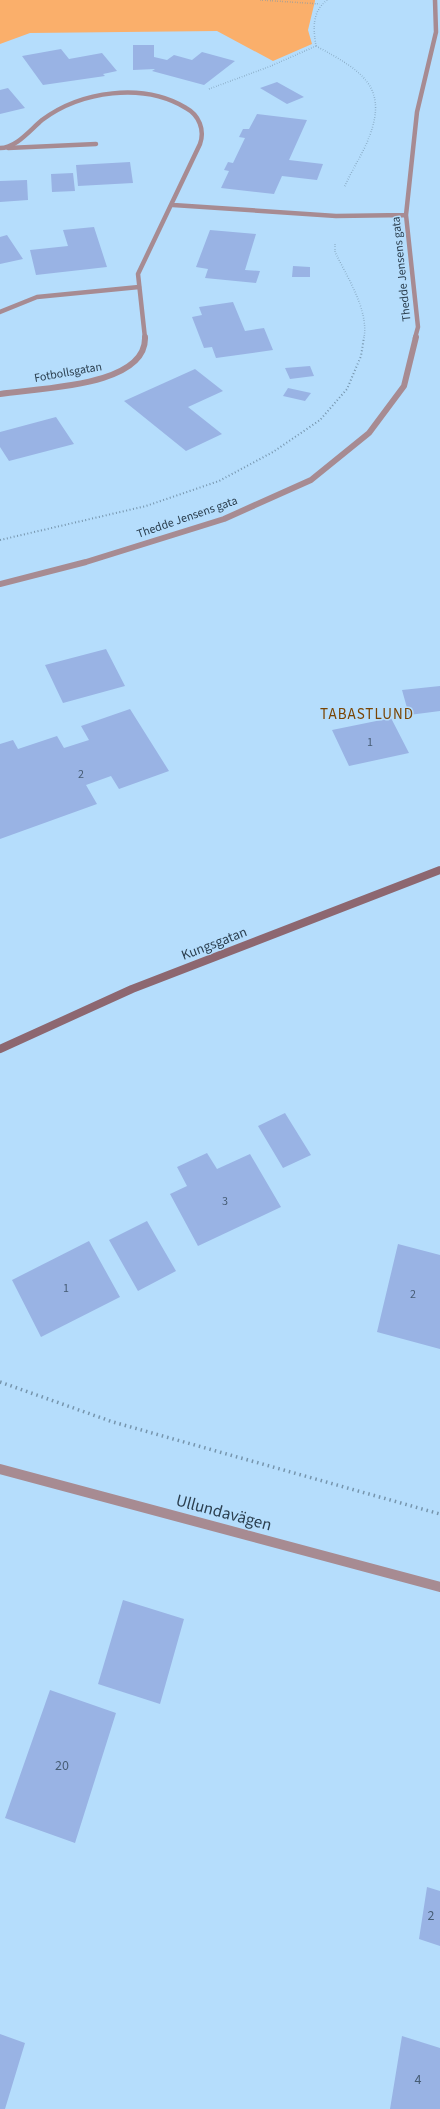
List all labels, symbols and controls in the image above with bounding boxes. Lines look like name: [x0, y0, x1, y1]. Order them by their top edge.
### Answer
street label: Thedde Jensens gata: [388, 216, 415, 322]
street label: Fotbollsgatan: [33, 358, 103, 387]
street label: Thedde Jensens gata: [135, 492, 240, 543]
district label: TABASTLUND: [320, 704, 414, 725]
house number: 1: [367, 734, 373, 751]
house number: 2: [78, 766, 84, 783]
street label: Kungsgatan: [179, 922, 250, 966]
house number: 3: [222, 1193, 228, 1210]
house number: 1: [63, 1280, 69, 1297]
house number: 2: [410, 1286, 416, 1303]
street label: Ullundavägen: [173, 1489, 274, 1537]
house number: 20: [55, 1756, 69, 1776]
house number: 2: [428, 1906, 435, 1926]
house number: 4: [415, 2070, 422, 2090]

